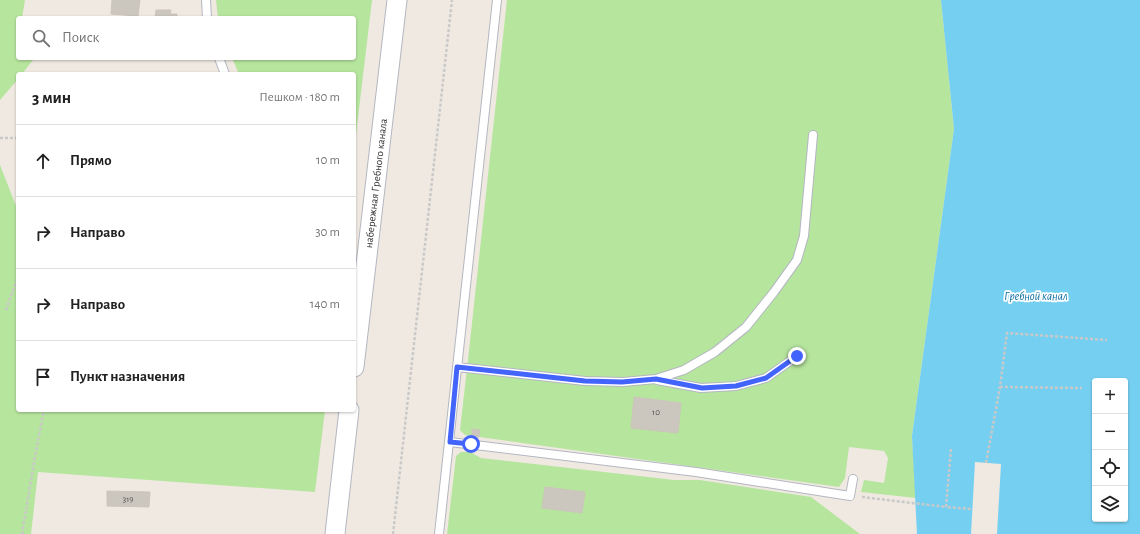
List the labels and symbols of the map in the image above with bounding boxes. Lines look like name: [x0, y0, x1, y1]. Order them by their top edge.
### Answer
street label: набережная Гребного канала: [362, 118, 389, 249]
water label: Гребной канал: [1004, 290, 1068, 303]
route end: [788, 347, 806, 365]
house number: 10: [652, 408, 660, 417]
route start: [462, 435, 480, 453]
house number: 319: [122, 495, 134, 504]

